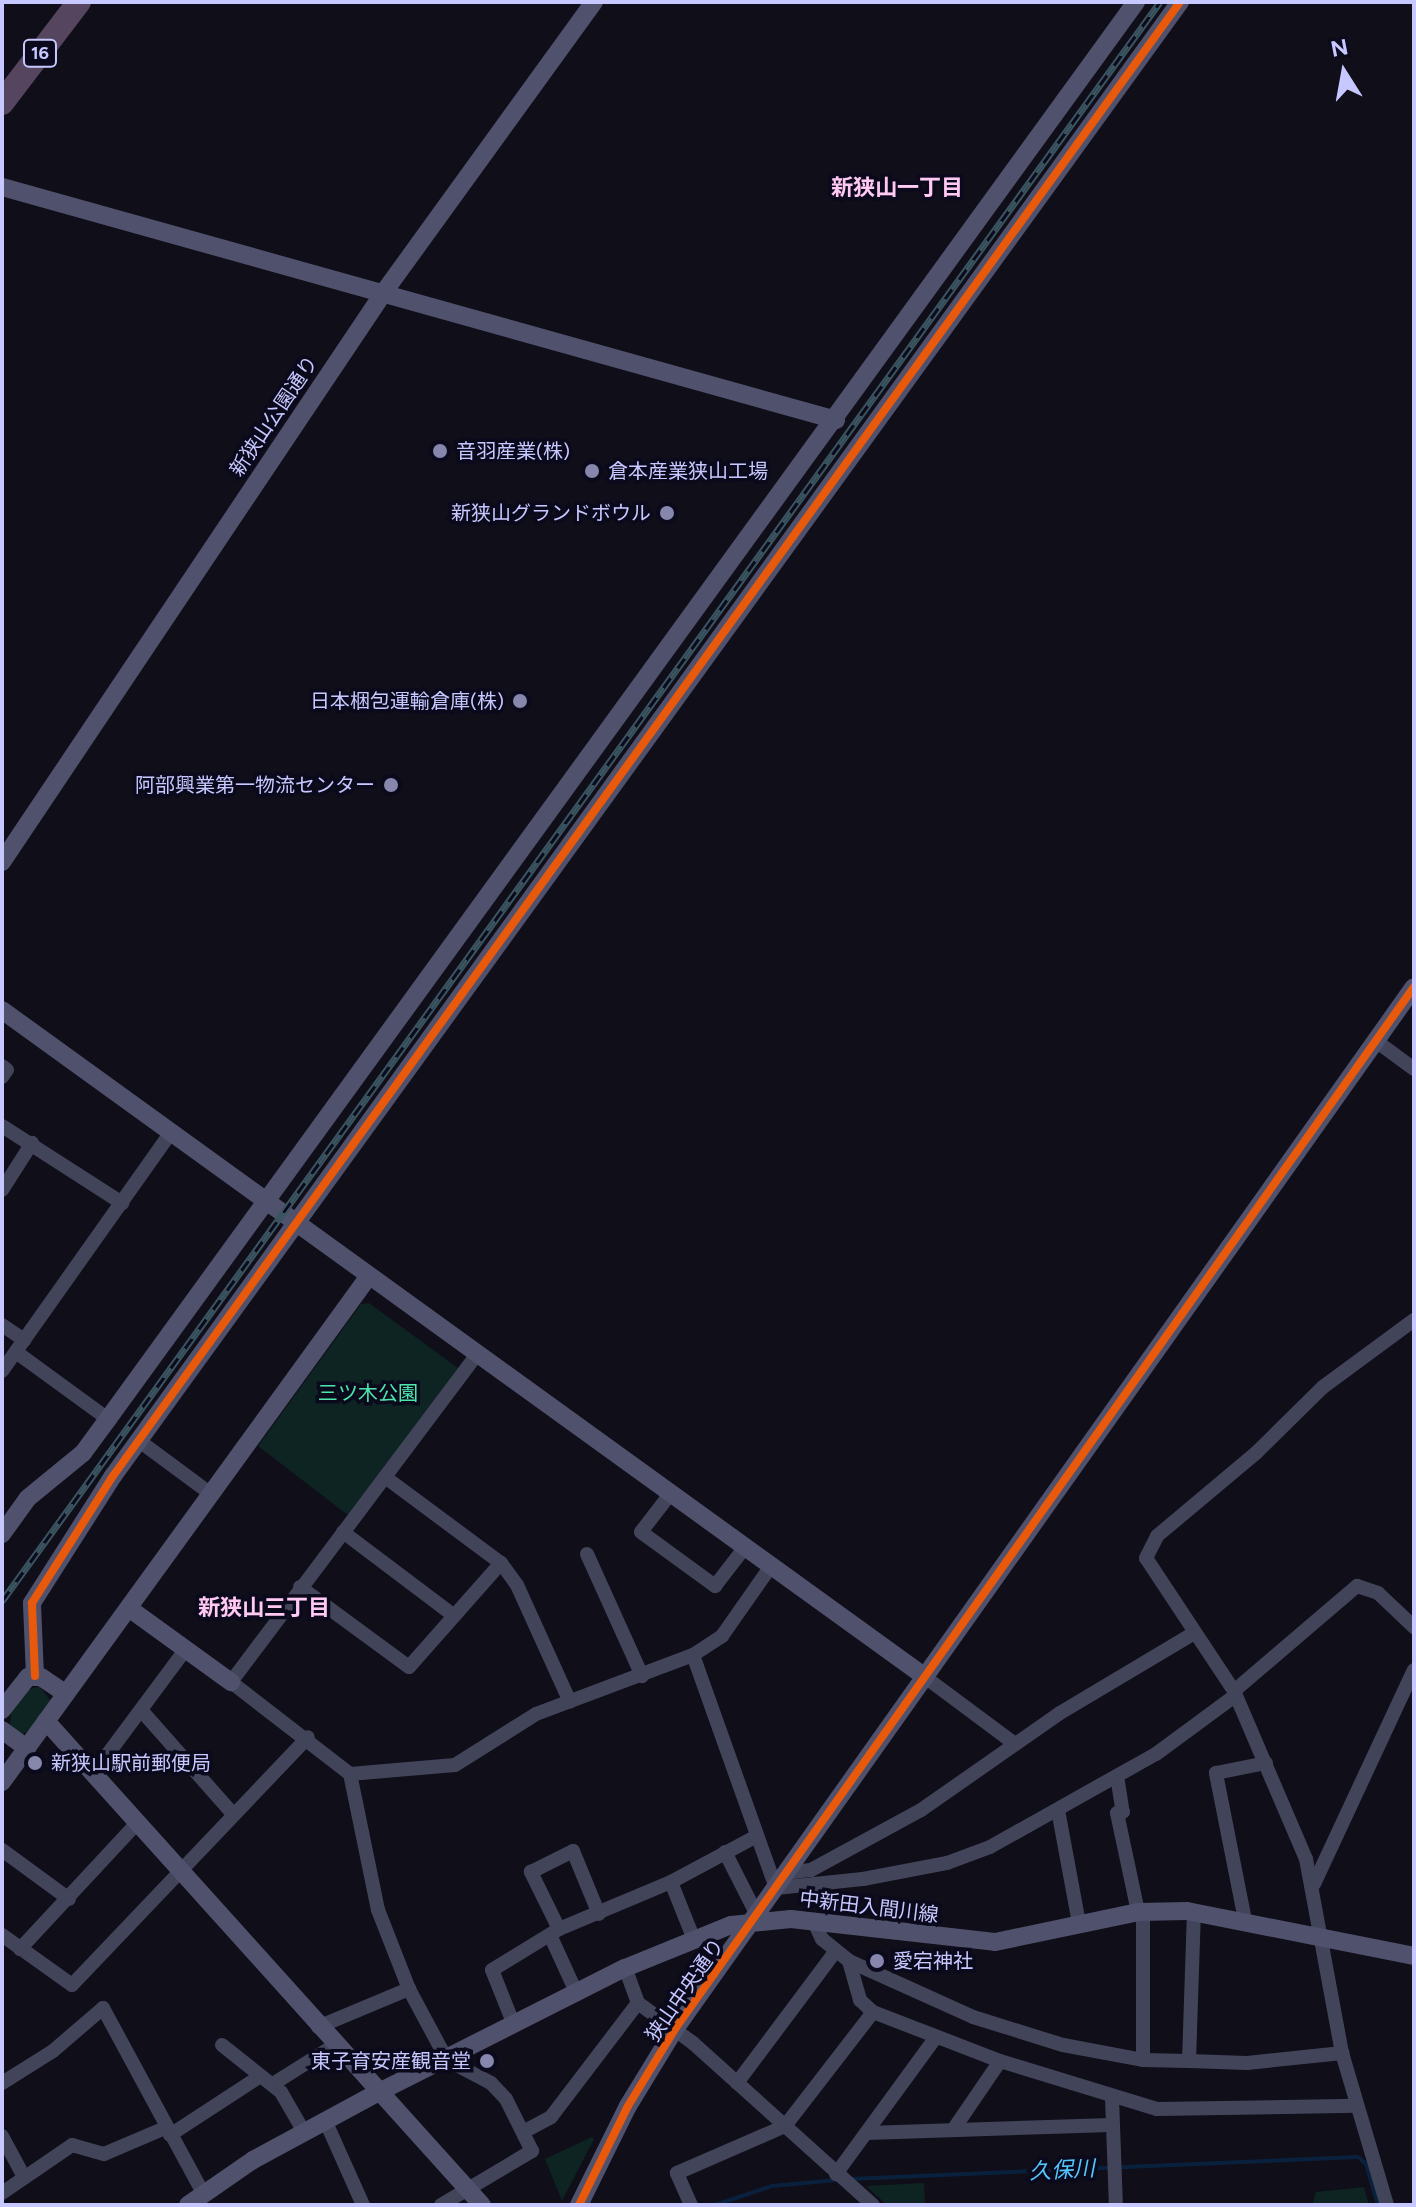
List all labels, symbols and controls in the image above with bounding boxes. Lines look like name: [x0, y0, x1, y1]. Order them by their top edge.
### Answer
north arrow: [1304, 32, 1384, 112]
text: N: [1328, 33, 1350, 63]
road number: 16: [22, 39, 58, 67]
district label: 新狭山一丁目: [831, 175, 963, 201]
street label: 新狭山公園通り: [225, 351, 323, 481]
place label: 音羽産業(株): [456, 439, 570, 463]
marker: 音羽産業(株): [431, 442, 449, 460]
place label: 倉本産業狭山工場: [608, 459, 768, 483]
marker: 倉本産業狭山工場: [583, 462, 601, 480]
place label: 新狭山グランドボウル: [451, 501, 651, 525]
marker: 新狭山グランドボウル: [658, 504, 676, 522]
place label: 日本梱包運輸倉庫(株): [310, 689, 504, 713]
marker: 日本梱包運輸倉庫(株): [511, 692, 529, 710]
place label: 阿部興業第一物流センター: [135, 773, 375, 797]
marker: 阿部興業第一物流センター: [382, 776, 400, 794]
park label: 三ツ木公園: [318, 1381, 418, 1405]
district label: 新狭山三丁目: [198, 1595, 330, 1621]
place label: 新狭山駅前郵便局: [51, 1751, 211, 1775]
marker: 新狭山駅前郵便局: [26, 1754, 44, 1772]
street label: 中新田入間川線: [798, 1887, 940, 1927]
street label: 狭山中央通り: [641, 1934, 729, 2046]
place label: 愛宕神社: [893, 1949, 973, 1973]
marker: 愛宕神社: [868, 1952, 886, 1970]
place label: 東子育安産観音堂: [311, 2049, 471, 2073]
marker: 東子育安産観音堂: [478, 2052, 496, 2070]
water label: 久保川: [1028, 2155, 1096, 2185]

